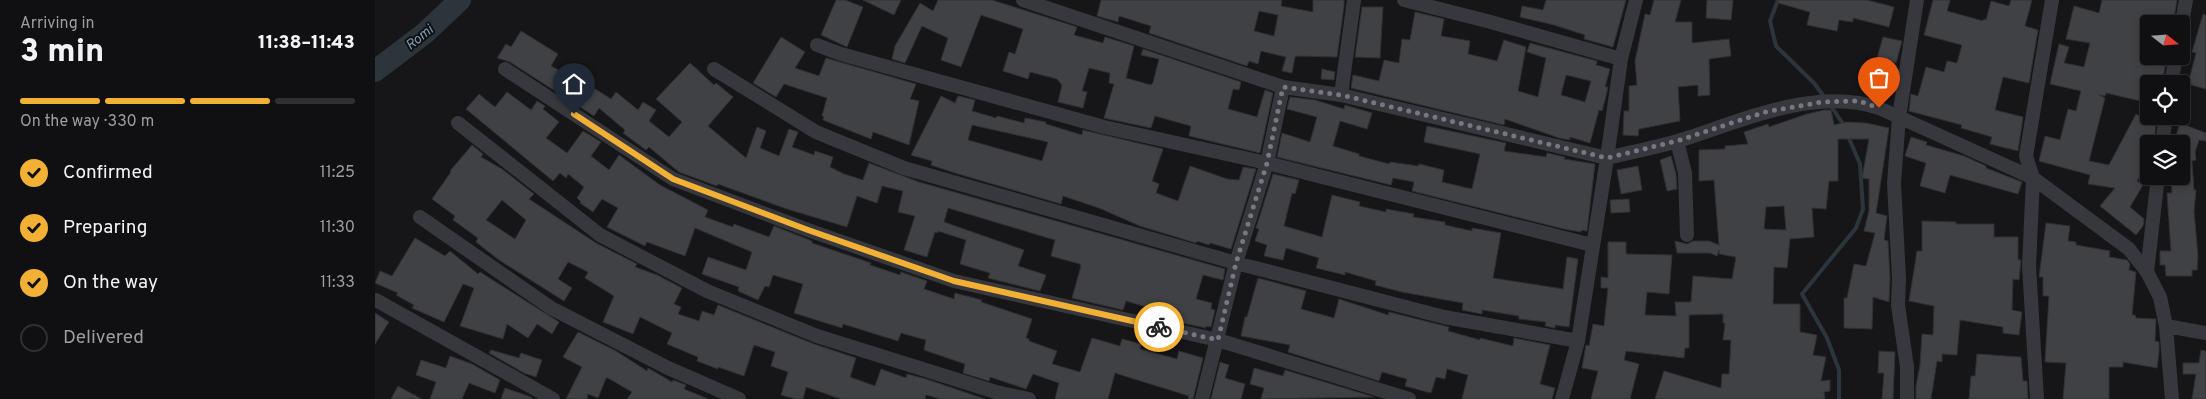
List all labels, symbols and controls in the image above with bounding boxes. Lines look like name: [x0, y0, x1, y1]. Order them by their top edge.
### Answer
text: Arriving in: [20, 14, 95, 34]
north arrow: [2140, 15, 2190, 65]
map controls: [2140, 15, 2190, 185]
water label: Romi: [403, 21, 438, 54]
text: 11:38–11:43: [258, 31, 355, 55]
text: 3 min: [20, 33, 104, 73]
pin: [1858, 57, 1900, 108]
pin: [553, 63, 595, 114]
icon: bag: [1865, 64, 1893, 92]
icon: home: [560, 70, 588, 98]
button: locate: [2140, 75, 2190, 125]
text: On the way · 330 m: [20, 112, 154, 132]
button: layers: [2140, 135, 2190, 185]
icon: check: [20, 159, 48, 187]
text: Confirmed: [63, 161, 153, 185]
text: 11:25: [320, 163, 355, 183]
icon: check: [20, 214, 48, 242]
text: Preparing: [63, 216, 147, 240]
text: 11:30: [320, 218, 355, 238]
icon: check: [20, 269, 48, 297]
text: On the way: [63, 271, 158, 295]
text: 11:33: [320, 273, 355, 293]
courier: [1134, 302, 1184, 352]
icon: bike: [1145, 313, 1173, 341]
text: Delivered: [63, 326, 144, 350]

